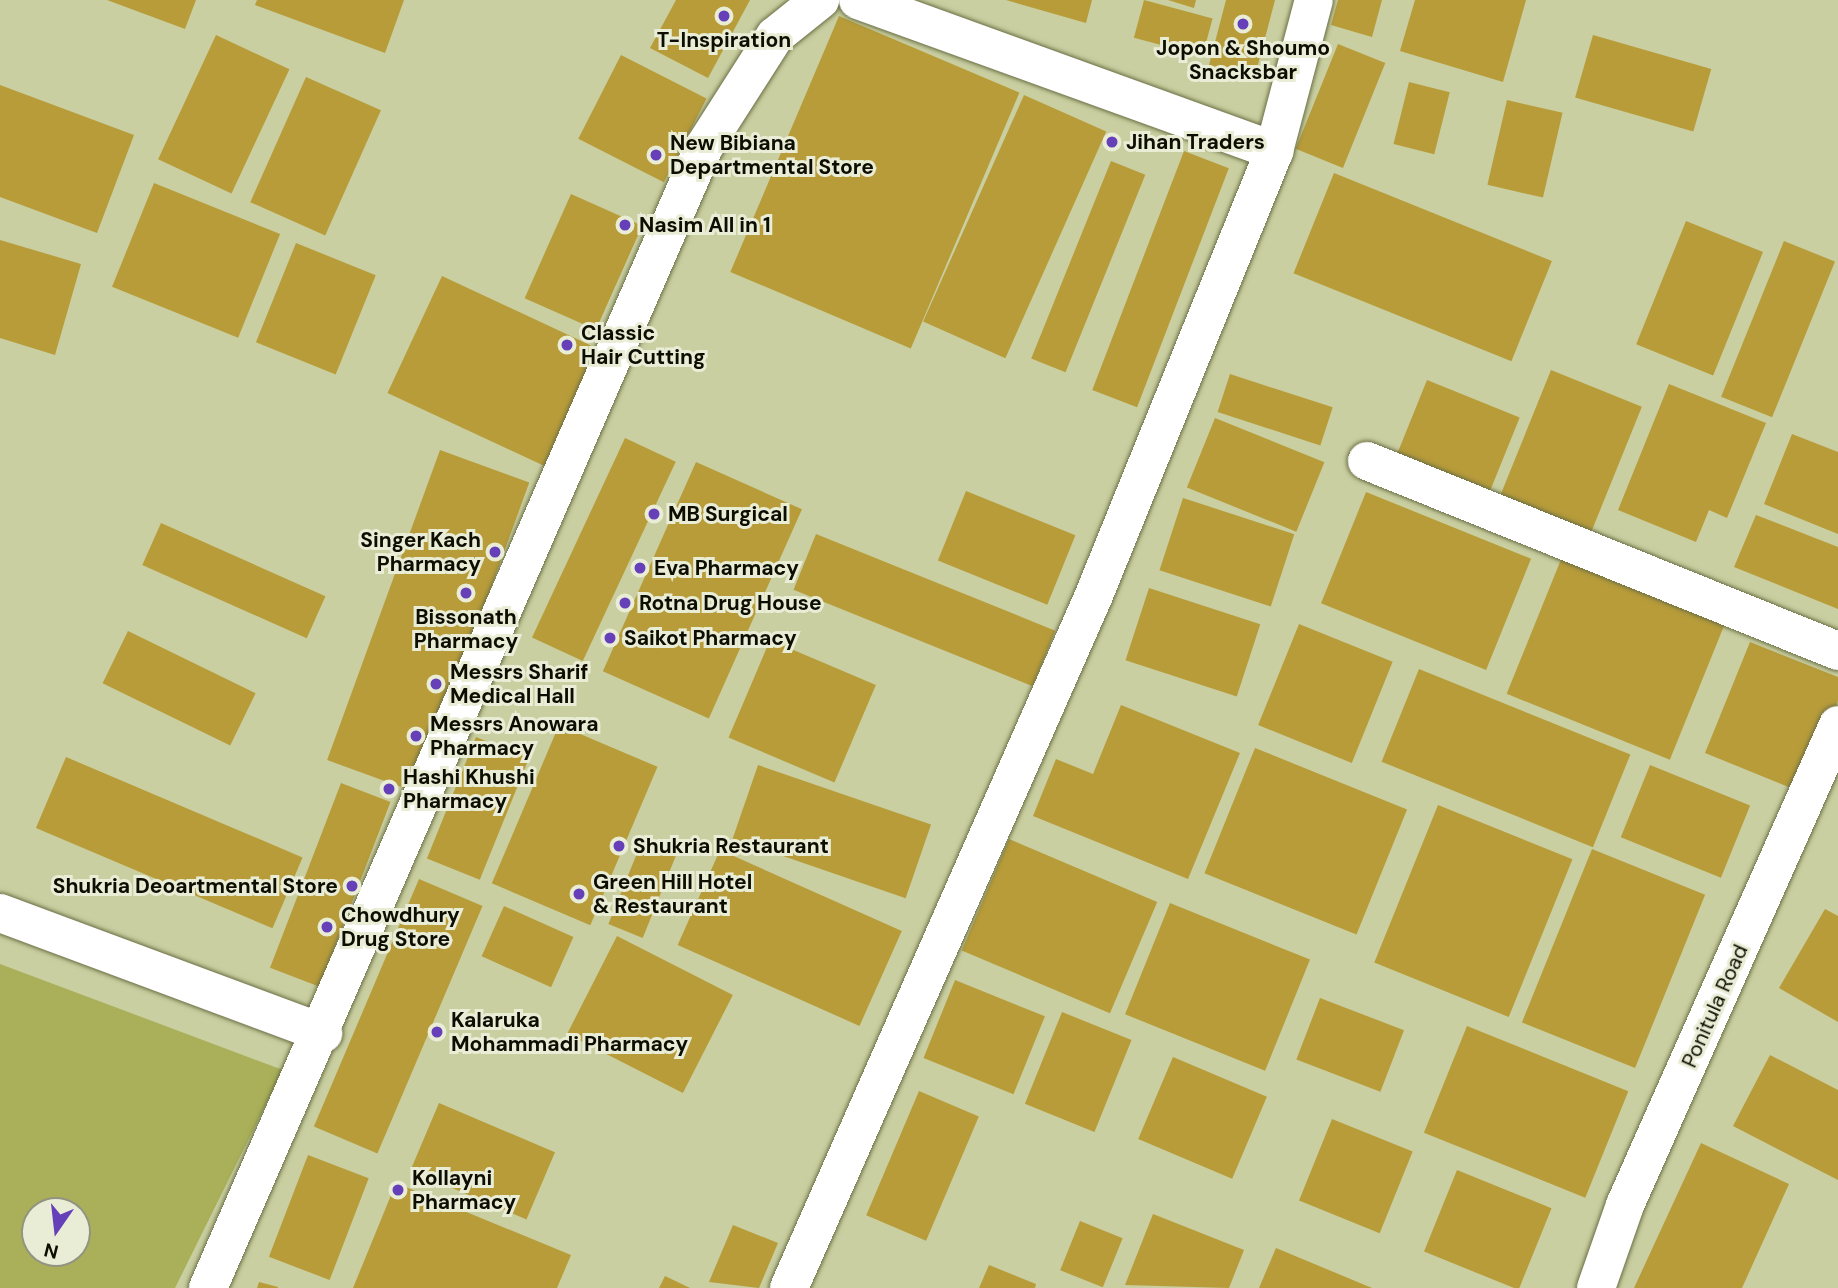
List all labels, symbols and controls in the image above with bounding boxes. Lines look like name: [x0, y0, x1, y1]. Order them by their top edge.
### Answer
marker: T-Inspiration: [716, 8, 732, 24]
marker: Jopon & Shoumo Snacksbar: [1235, 16, 1251, 32]
place label: T-Inspiration: [657, 27, 791, 53]
place label: Jopon & Shoumo Snacksbar: [1156, 35, 1330, 85]
place label: Jihan Traders: [1126, 129, 1265, 155]
place label: New Bibiana Departmental Store: [670, 130, 874, 180]
marker: Jihan Traders: [1104, 134, 1120, 150]
marker: New Bibiana Departmental Store: [648, 147, 664, 163]
place label: Nasim All in 1: [639, 212, 771, 238]
marker: Nasim All in 1: [617, 217, 633, 233]
place label: Classic Hair Cutting: [581, 320, 705, 370]
marker: Classic Hair Cutting: [559, 337, 575, 353]
place label: MB Surgical: [668, 501, 788, 527]
marker: MB Surgical: [646, 506, 662, 522]
place label: Singer Kach Pharmacy: [360, 527, 481, 577]
marker: Singer Kach Pharmacy: [487, 544, 503, 560]
place label: Eva Pharmacy: [654, 555, 799, 581]
marker: Eva Pharmacy: [632, 560, 648, 576]
marker: Bissonath Pharmacy: [458, 585, 474, 601]
place label: Rotna Drug House: [639, 590, 822, 616]
marker: Rotna Drug House: [617, 595, 633, 611]
place label: Bissonath Pharmacy: [414, 604, 518, 654]
place label: Saikot Pharmacy: [624, 625, 797, 651]
marker: Saikot Pharmacy: [602, 630, 618, 646]
place label: Messrs Sharif Medical Hall: [450, 659, 588, 709]
marker: Messrs Sharif Medical Hall: [428, 676, 444, 692]
place label: Messrs Anowara Pharmacy: [430, 711, 598, 761]
marker: Messrs Anowara Pharmacy: [408, 728, 424, 744]
place label: Hashi Khushi Pharmacy: [403, 764, 535, 814]
marker: Hashi Khushi Pharmacy: [381, 781, 397, 797]
place label: Shukria Restaurant: [633, 833, 829, 859]
marker: Shukria Restaurant: [611, 838, 627, 854]
place label: Green Hill Hotel & Restaurant: [593, 869, 752, 919]
place label: Shukria Deoartmental Store: [53, 873, 338, 899]
marker: Shukria Deoartmental Store: [344, 878, 360, 894]
marker: Green Hill Hotel & Restaurant: [571, 886, 587, 902]
place label: Chowdhury Drug Store: [341, 902, 460, 952]
marker: Chowdhury Drug Store: [319, 919, 335, 935]
street label: Ponitula Road: [1677, 941, 1753, 1071]
place label: Kalaruka Mohammadi Pharmacy: [451, 1007, 688, 1057]
marker: Kalaruka Mohammadi Pharmacy: [429, 1024, 445, 1040]
place label: Kollayni Pharmacy: [412, 1165, 516, 1215]
marker: Kollayni Pharmacy: [390, 1182, 406, 1198]
north arrow: [21, 1197, 91, 1267]
text: N: [42, 1237, 61, 1265]

